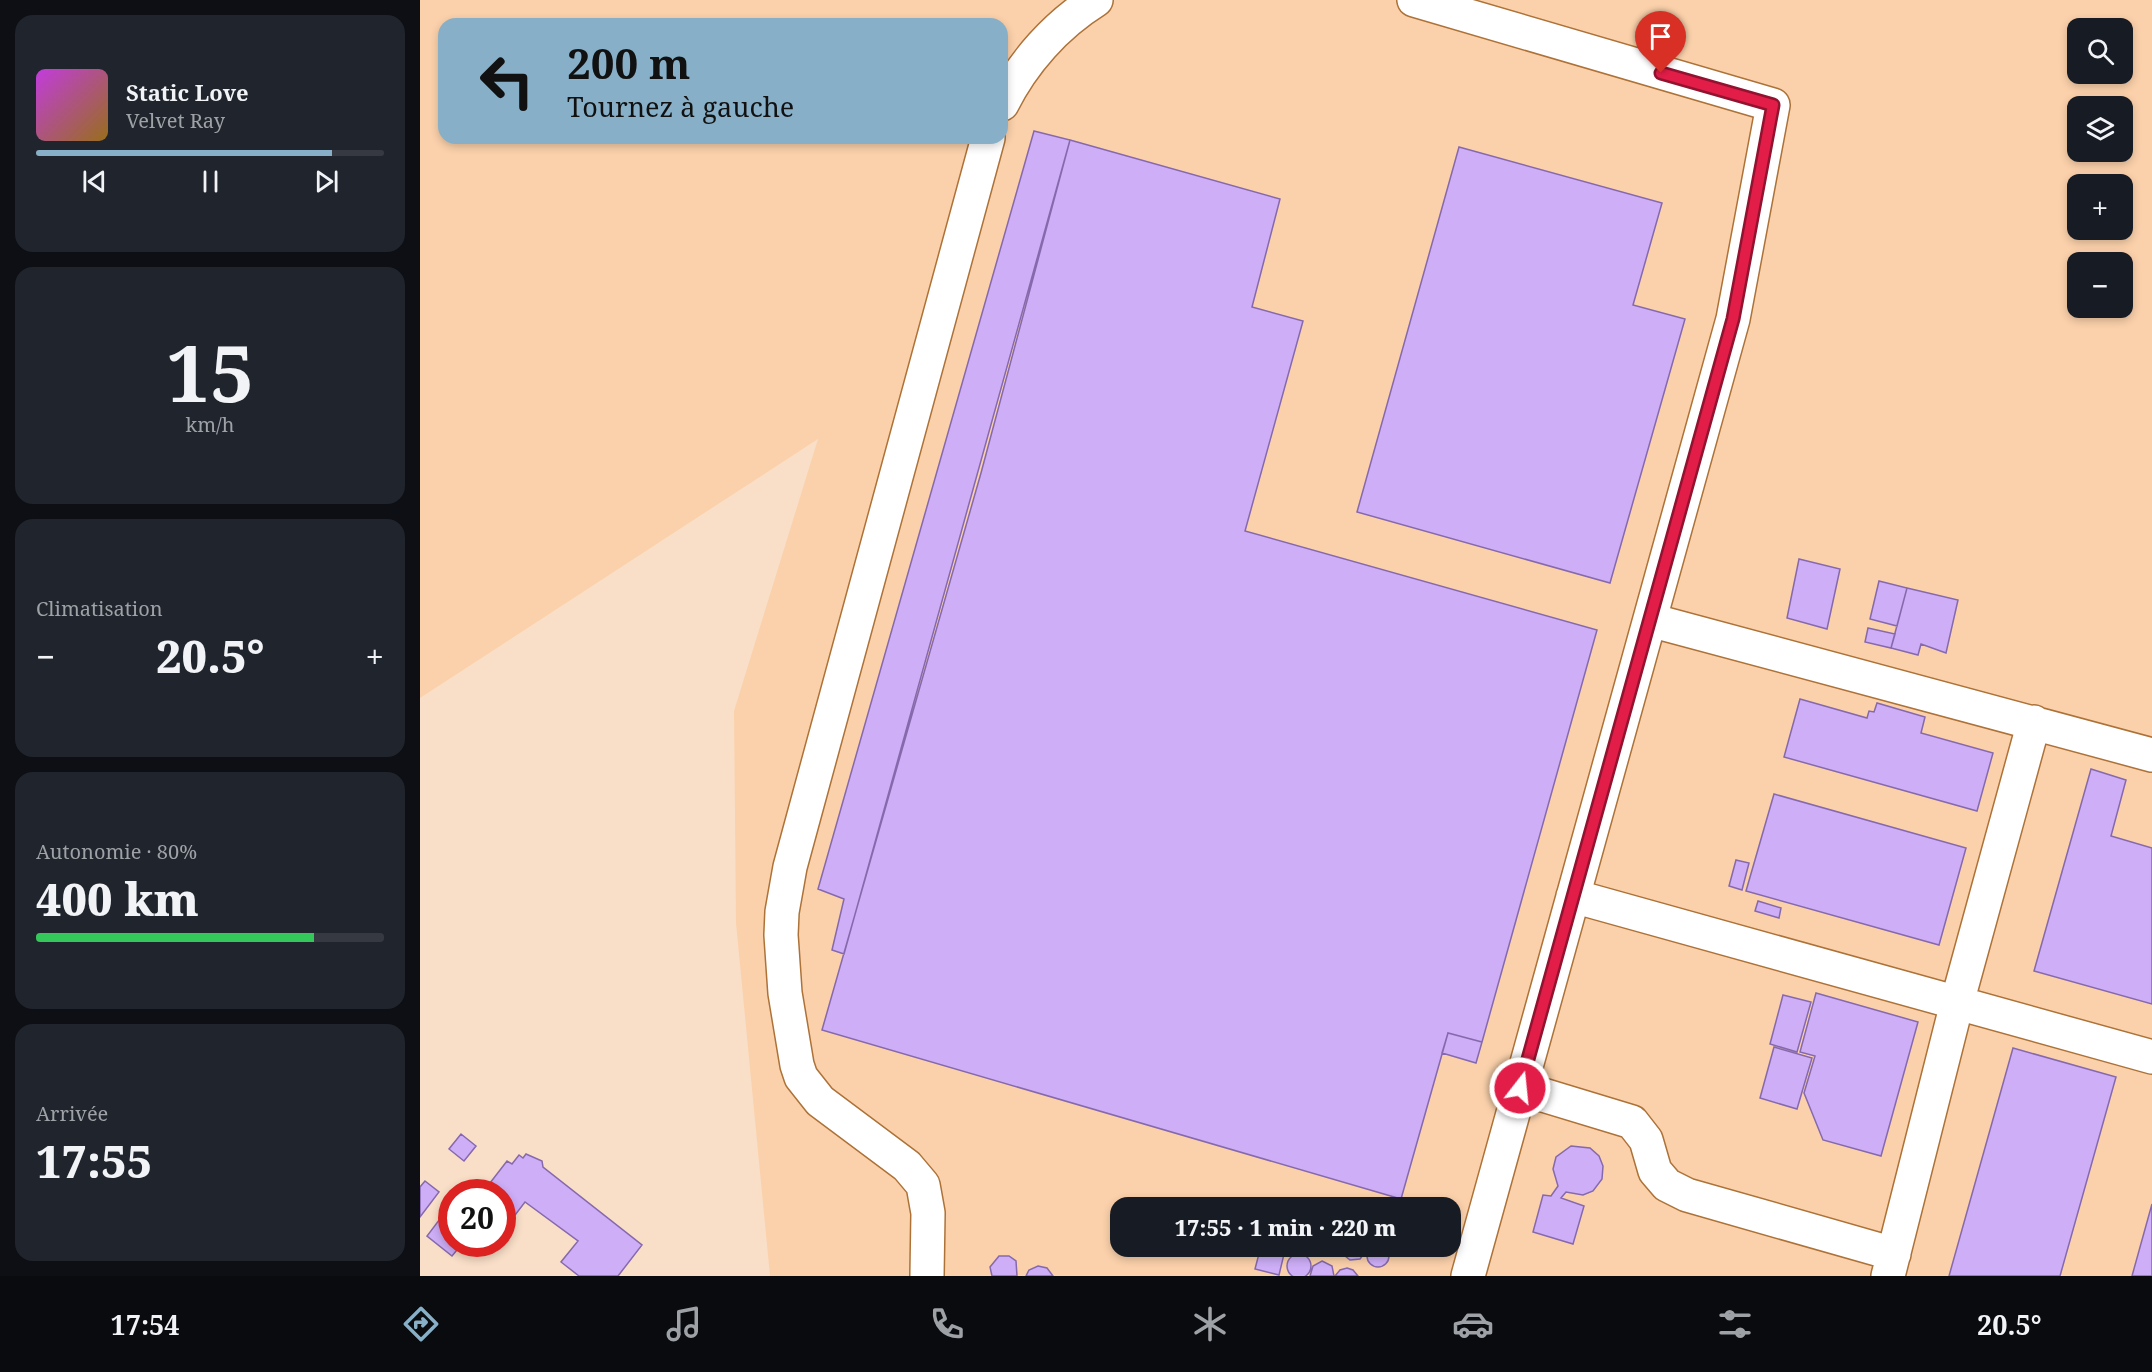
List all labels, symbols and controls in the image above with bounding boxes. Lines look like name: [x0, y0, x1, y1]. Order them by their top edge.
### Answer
pin: [1635, 11, 1686, 73]
map controls: [2067, 18, 2133, 318]
button: search: [2067, 18, 2133, 84]
icon: arrive: [1644, 20, 1677, 53]
text: 200 m: [567, 34, 691, 91]
icon: left: [468, 42, 546, 120]
text: Static Love: [126, 77, 249, 107]
text: Tournez à gauche: [567, 88, 794, 125]
button: layers: [2067, 96, 2133, 162]
text: Velvet Ray: [126, 107, 225, 134]
icon: previous: [78, 165, 111, 198]
icon: pause: [194, 165, 227, 198]
icon: next: [310, 165, 343, 198]
button: +: [2067, 174, 2133, 240]
button: −: [2067, 252, 2133, 318]
text: 15: [166, 319, 254, 425]
text: km/h: [185, 411, 235, 438]
text: Climatisation: [36, 595, 163, 622]
text: 20.5°: [156, 625, 265, 686]
text: −: [36, 634, 55, 679]
text: +: [366, 634, 384, 679]
text: Autonomie · 80%: [36, 838, 197, 865]
text: 400 km: [36, 868, 199, 929]
position arrow: [1488, 1056, 1552, 1120]
text: Arrivée: [36, 1100, 108, 1127]
text: 17:55: [36, 1130, 152, 1191]
speed limit sign: 20: [438, 1179, 516, 1257]
text: 17:55 · 1 min · 220 m: [1175, 1212, 1396, 1242]
icon: directions: [400, 1303, 442, 1345]
icon: music: [663, 1303, 705, 1345]
icon: phone: [926, 1303, 968, 1345]
icon: climate: [1189, 1303, 1231, 1345]
icon: car: [1452, 1303, 1494, 1345]
icon: filters: [1714, 1303, 1756, 1345]
text: 17:54: [110, 1306, 180, 1343]
text: 20.5°: [1977, 1306, 2042, 1343]

